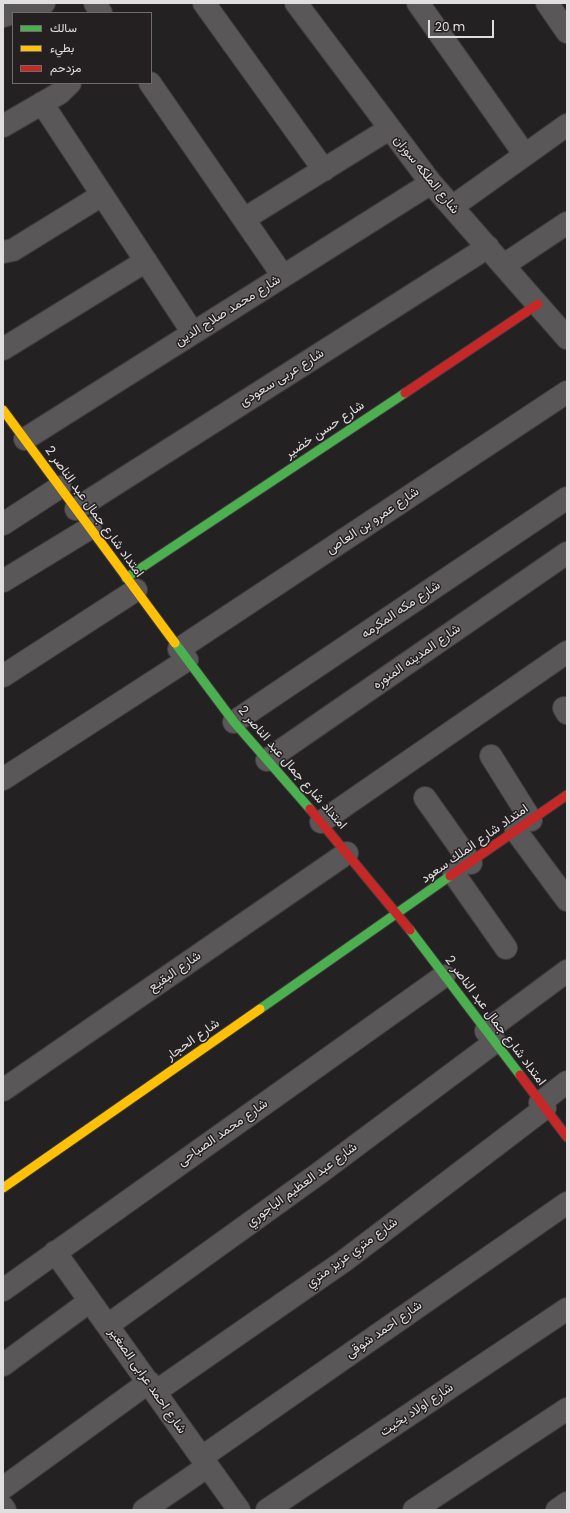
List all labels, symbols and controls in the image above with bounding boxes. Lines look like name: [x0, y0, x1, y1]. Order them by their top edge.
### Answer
legend: [12, 12, 152, 84]
scale bar: [430, 12, 496, 38]
text: 20 m: [435, 18, 465, 35]
text: سالك: [50, 19, 77, 36]
text: بطيء: [50, 39, 74, 56]
text: مزدحم: [50, 59, 81, 76]
street label: شارع الملكه سوزان: [390, 133, 462, 217]
street label: شارع محمد صلاح الدين: [172, 272, 284, 350]
street label: شارع عربى سعودى: [237, 346, 327, 410]
street label: شارع حسن خضير: [282, 398, 368, 462]
street label: امتداد شارع جمال عبد الناصر 2: [41, 443, 147, 581]
street label: شارع عمرو بن العاص: [324, 484, 422, 558]
street label: شارع مكه المكرمه: [359, 578, 443, 642]
street label: شارع المدينه المنوره: [370, 621, 464, 693]
street label: امتداد شارع جمال عبد الناصر 2: [234, 703, 350, 833]
street label: امتداد شارع الملك سعود: [418, 801, 532, 887]
street label: شارع البقيع: [146, 948, 204, 996]
street label: امتداد شارع جمال عبد الناصر 2: [441, 953, 549, 1089]
street label: شارع الحجار: [163, 1016, 223, 1064]
street label: شارع محمد الصباحى: [175, 1096, 271, 1170]
street label: شارع عبد العظيم الباجوري: [243, 1139, 361, 1231]
street label: شارع متري عزيز متري: [303, 1215, 401, 1291]
street label: شارع احمد شوقى: [343, 1298, 425, 1362]
street label: شارع احمد عرابى الصغير: [105, 1325, 189, 1437]
street label: شارع اولاد بخيت: [377, 1380, 457, 1440]

